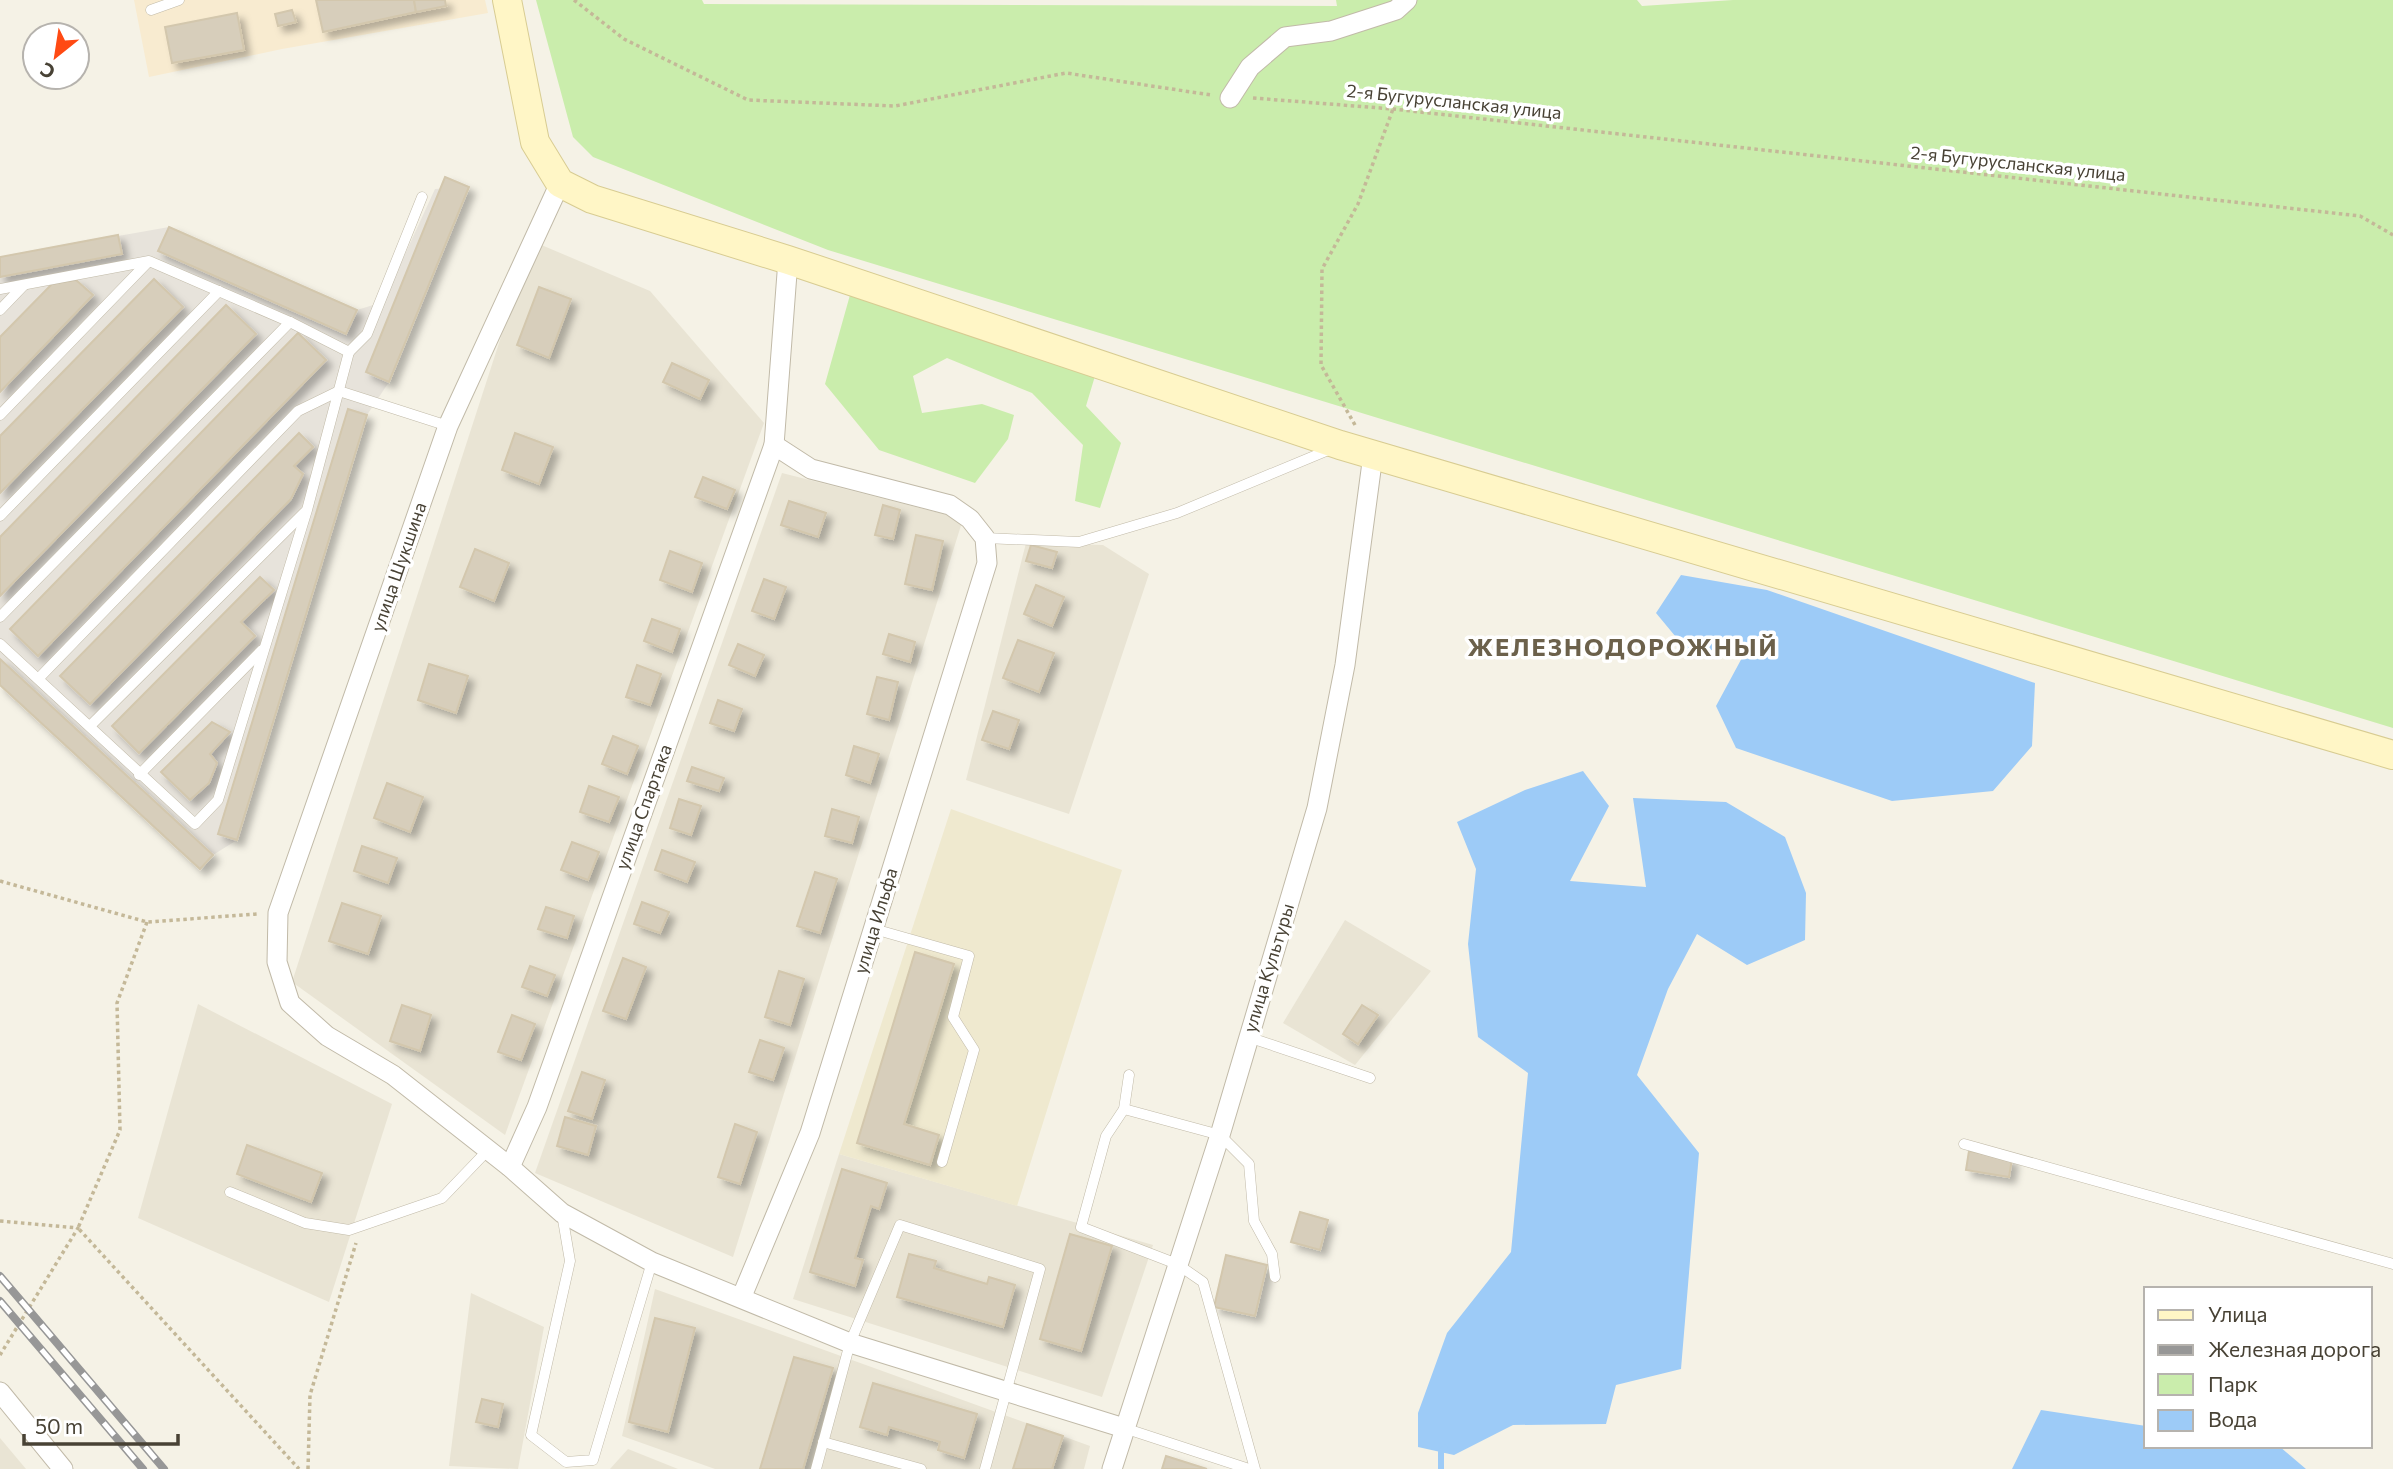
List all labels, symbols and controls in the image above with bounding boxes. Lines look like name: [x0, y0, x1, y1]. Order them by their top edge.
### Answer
north arrow: [21, 21, 91, 91]
text: С: [36, 58, 59, 84]
street label: 2-я Бугурусланская улица: [1346, 79, 1563, 123]
street label: 2-я Бугурусланская улица: [1910, 141, 2127, 185]
street label: улица Шукшина: [366, 499, 430, 634]
district label: ЖЕЛЕЗНОДОРОЖНЫЙ: [1467, 632, 1779, 661]
street label: улица Спартака: [610, 741, 676, 872]
street label: улица Ильфа: [849, 865, 902, 976]
street label: улица Культуры: [1238, 901, 1298, 1035]
legend: [2144, 1287, 2372, 1448]
text: Улица: [2208, 1301, 2267, 1326]
text: Железная дорога: [2208, 1336, 2381, 1361]
text: Парк: [2208, 1371, 2258, 1396]
scale bar: [24, 1402, 178, 1446]
text: Вода: [2208, 1406, 2257, 1431]
text: 50 m: [35, 1413, 83, 1438]

